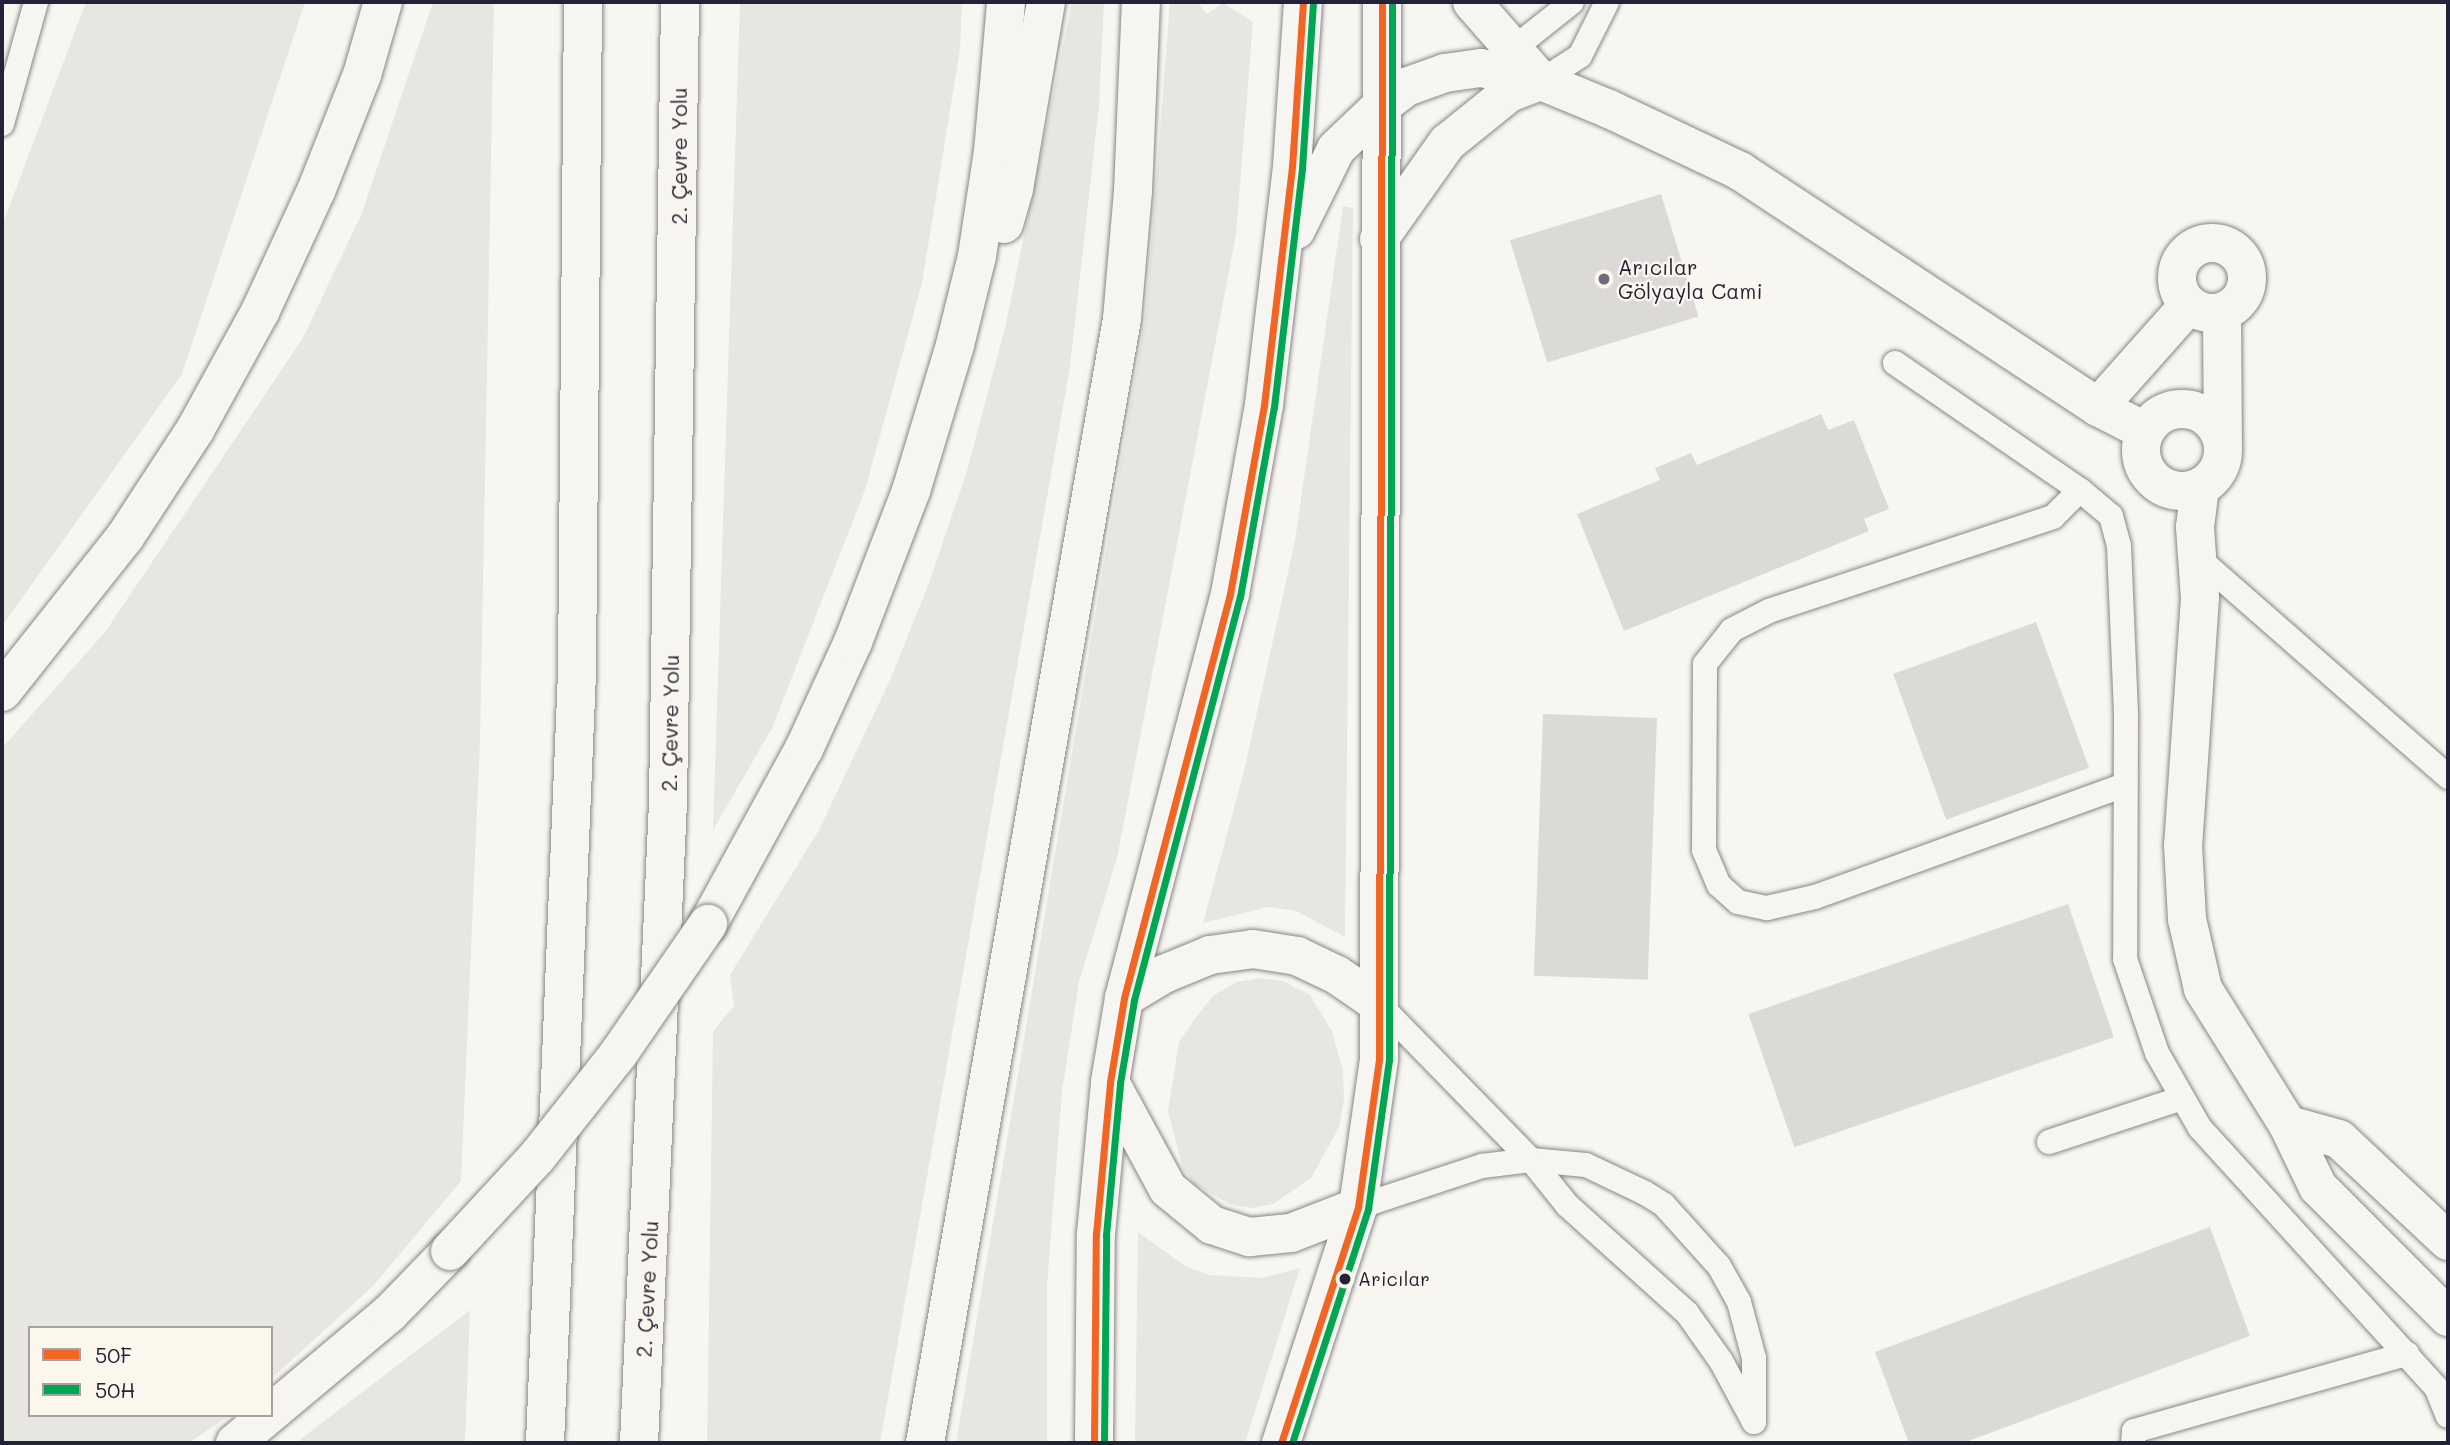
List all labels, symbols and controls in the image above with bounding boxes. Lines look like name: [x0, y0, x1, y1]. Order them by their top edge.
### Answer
street label: 2. Çevre Yolu: [666, 88, 692, 224]
place label: Arıcılar Gölyayla Cami: [1618, 254, 1763, 304]
marker: Arıcılar Gölyayla Cami: [1596, 271, 1612, 287]
street label: 2. Çevre Yolu: [656, 654, 684, 792]
street label: 2. Çevre Yolu: [631, 1220, 663, 1358]
place label: Aricılar: [1358, 1268, 1430, 1290]
marker: Aricılar: [1338, 1272, 1352, 1286]
legend: [28, 1326, 273, 1417]
text: 50F: [95, 1341, 132, 1368]
text: 50H: [95, 1376, 135, 1403]

